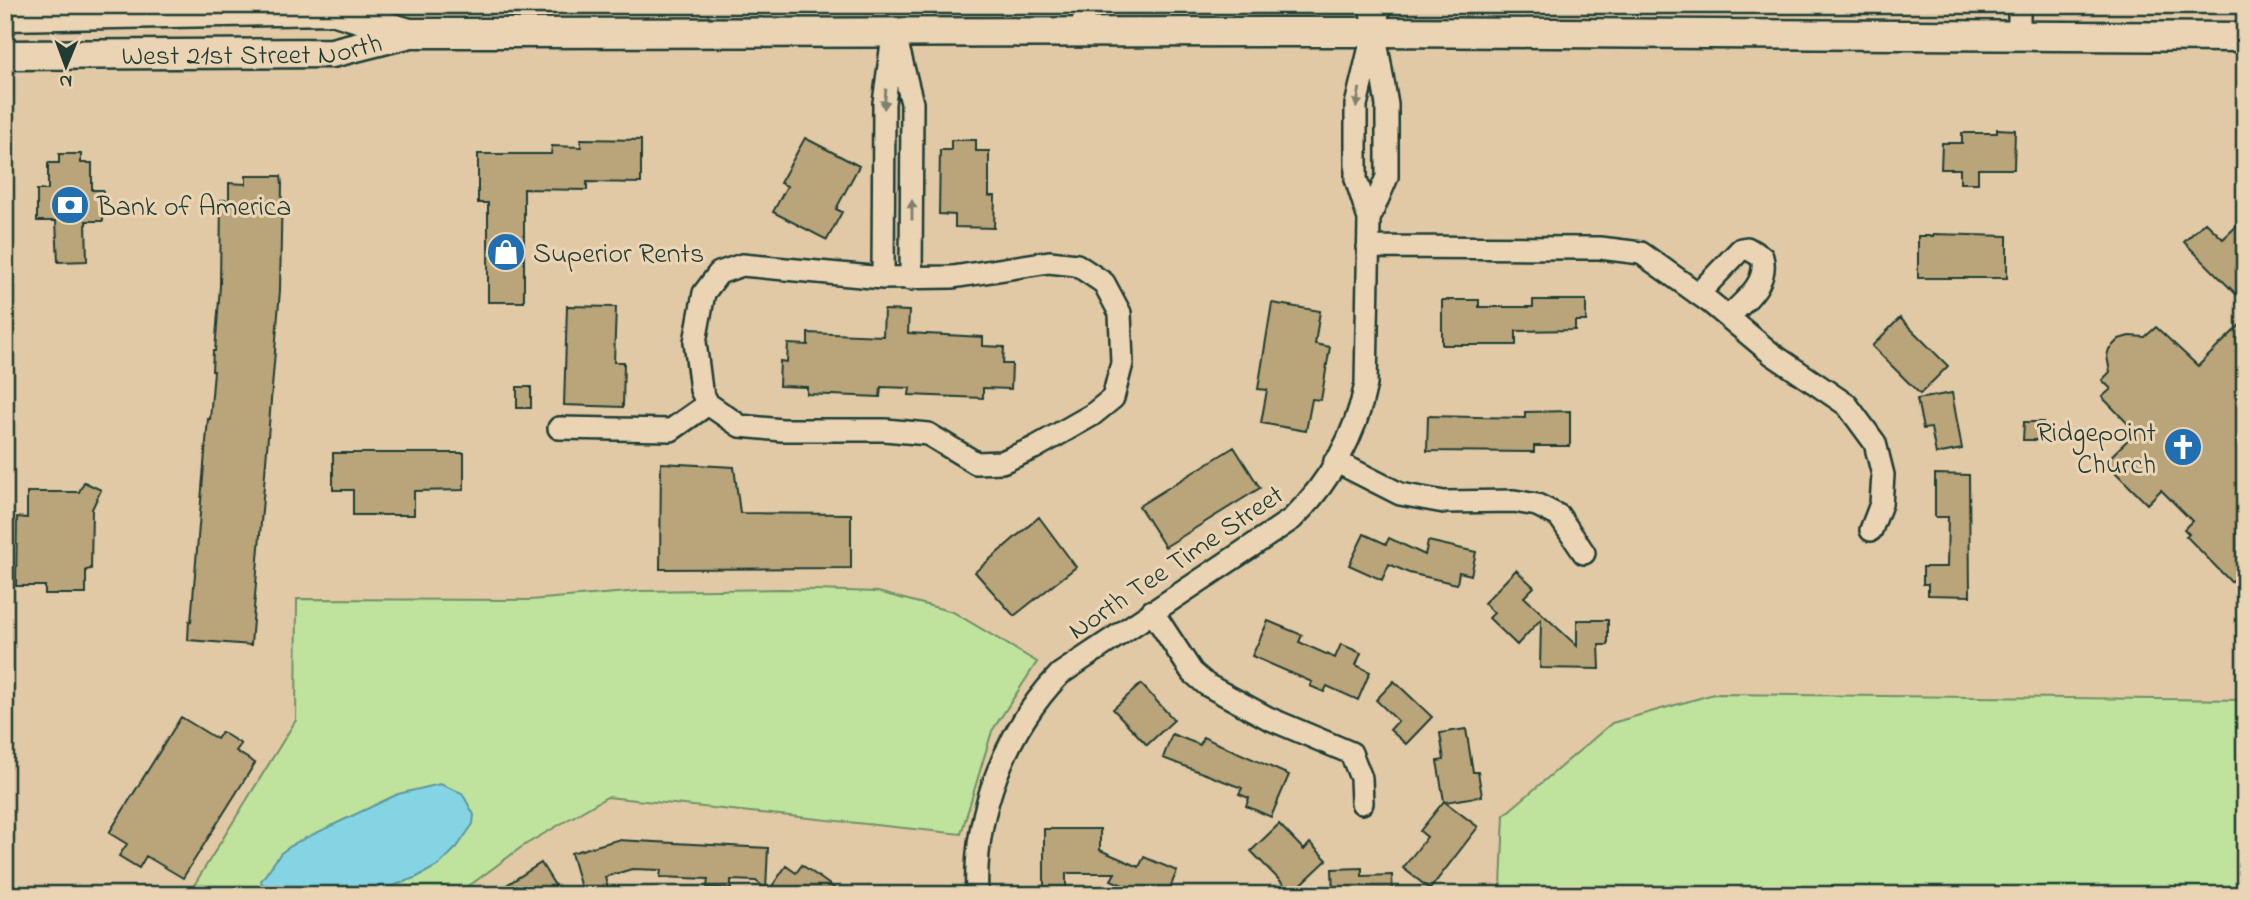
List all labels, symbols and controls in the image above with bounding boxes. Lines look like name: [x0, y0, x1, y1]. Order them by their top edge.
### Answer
street label: West 21st Street North: [121, 24, 387, 78]
north arrow: [32, 32, 102, 102]
text: N: [59, 67, 72, 94]
one-way arrow: [1352, 87, 1363, 109]
one-way arrow: [879, 88, 890, 110]
bank icon: Bank of America: [49, 184, 91, 226]
place label: Bank of America: [96, 188, 291, 229]
one-way arrow: [906, 199, 918, 221]
shop icon: Superior Rents: [485, 231, 527, 273]
place label: Superior Rents: [533, 235, 704, 276]
place label: Ridgepoint Church: [2037, 414, 2156, 487]
church icon: Ridgepoint Church: [2162, 426, 2204, 468]
street label: North Tee Time Street: [1061, 476, 1293, 652]

